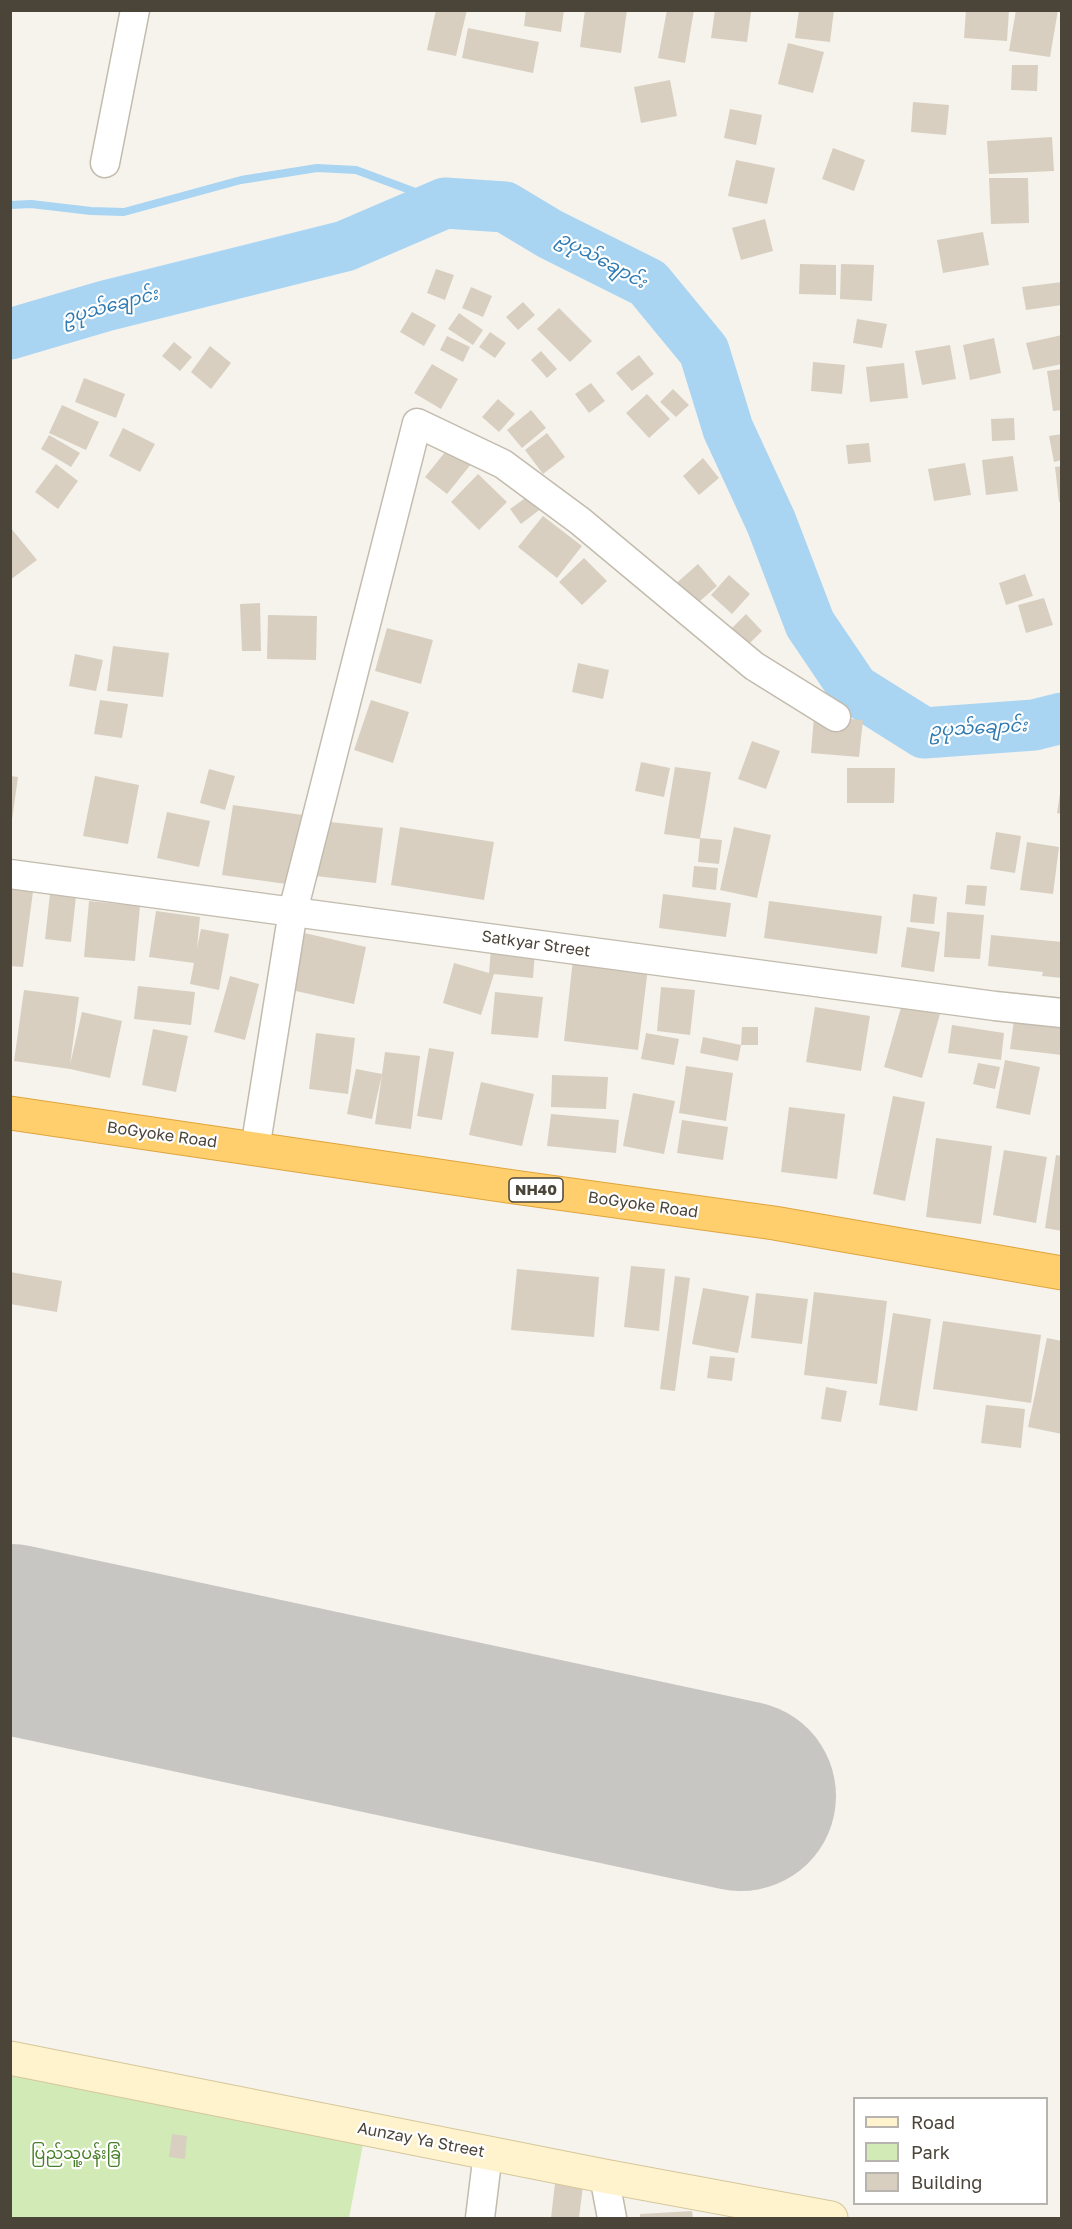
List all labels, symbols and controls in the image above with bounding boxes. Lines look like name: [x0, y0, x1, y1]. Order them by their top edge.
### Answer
water label: ဥပုသ်ချောင်း: [554, 227, 650, 293]
water label: ဥပုသ်ချောင်း: [60, 283, 160, 329]
water label: ဥပုသ်ချောင်း: [928, 715, 1028, 741]
street label: Satkyar Street: [480, 927, 592, 961]
street label: BoGyoke Road: [106, 1118, 218, 1152]
road number: NH40: [509, 1178, 563, 1202]
street label: BoGyoke Road: [587, 1188, 699, 1222]
legend: [853, 2097, 1048, 2205]
text: Road: [911, 2111, 955, 2133]
street label: Aunzay Ya Street: [356, 2118, 486, 2162]
text: Park: [911, 2141, 950, 2163]
park label: ပြည်သူ့ပန်းခြံ: [31, 2144, 121, 2164]
text: Building: [911, 2171, 982, 2193]

